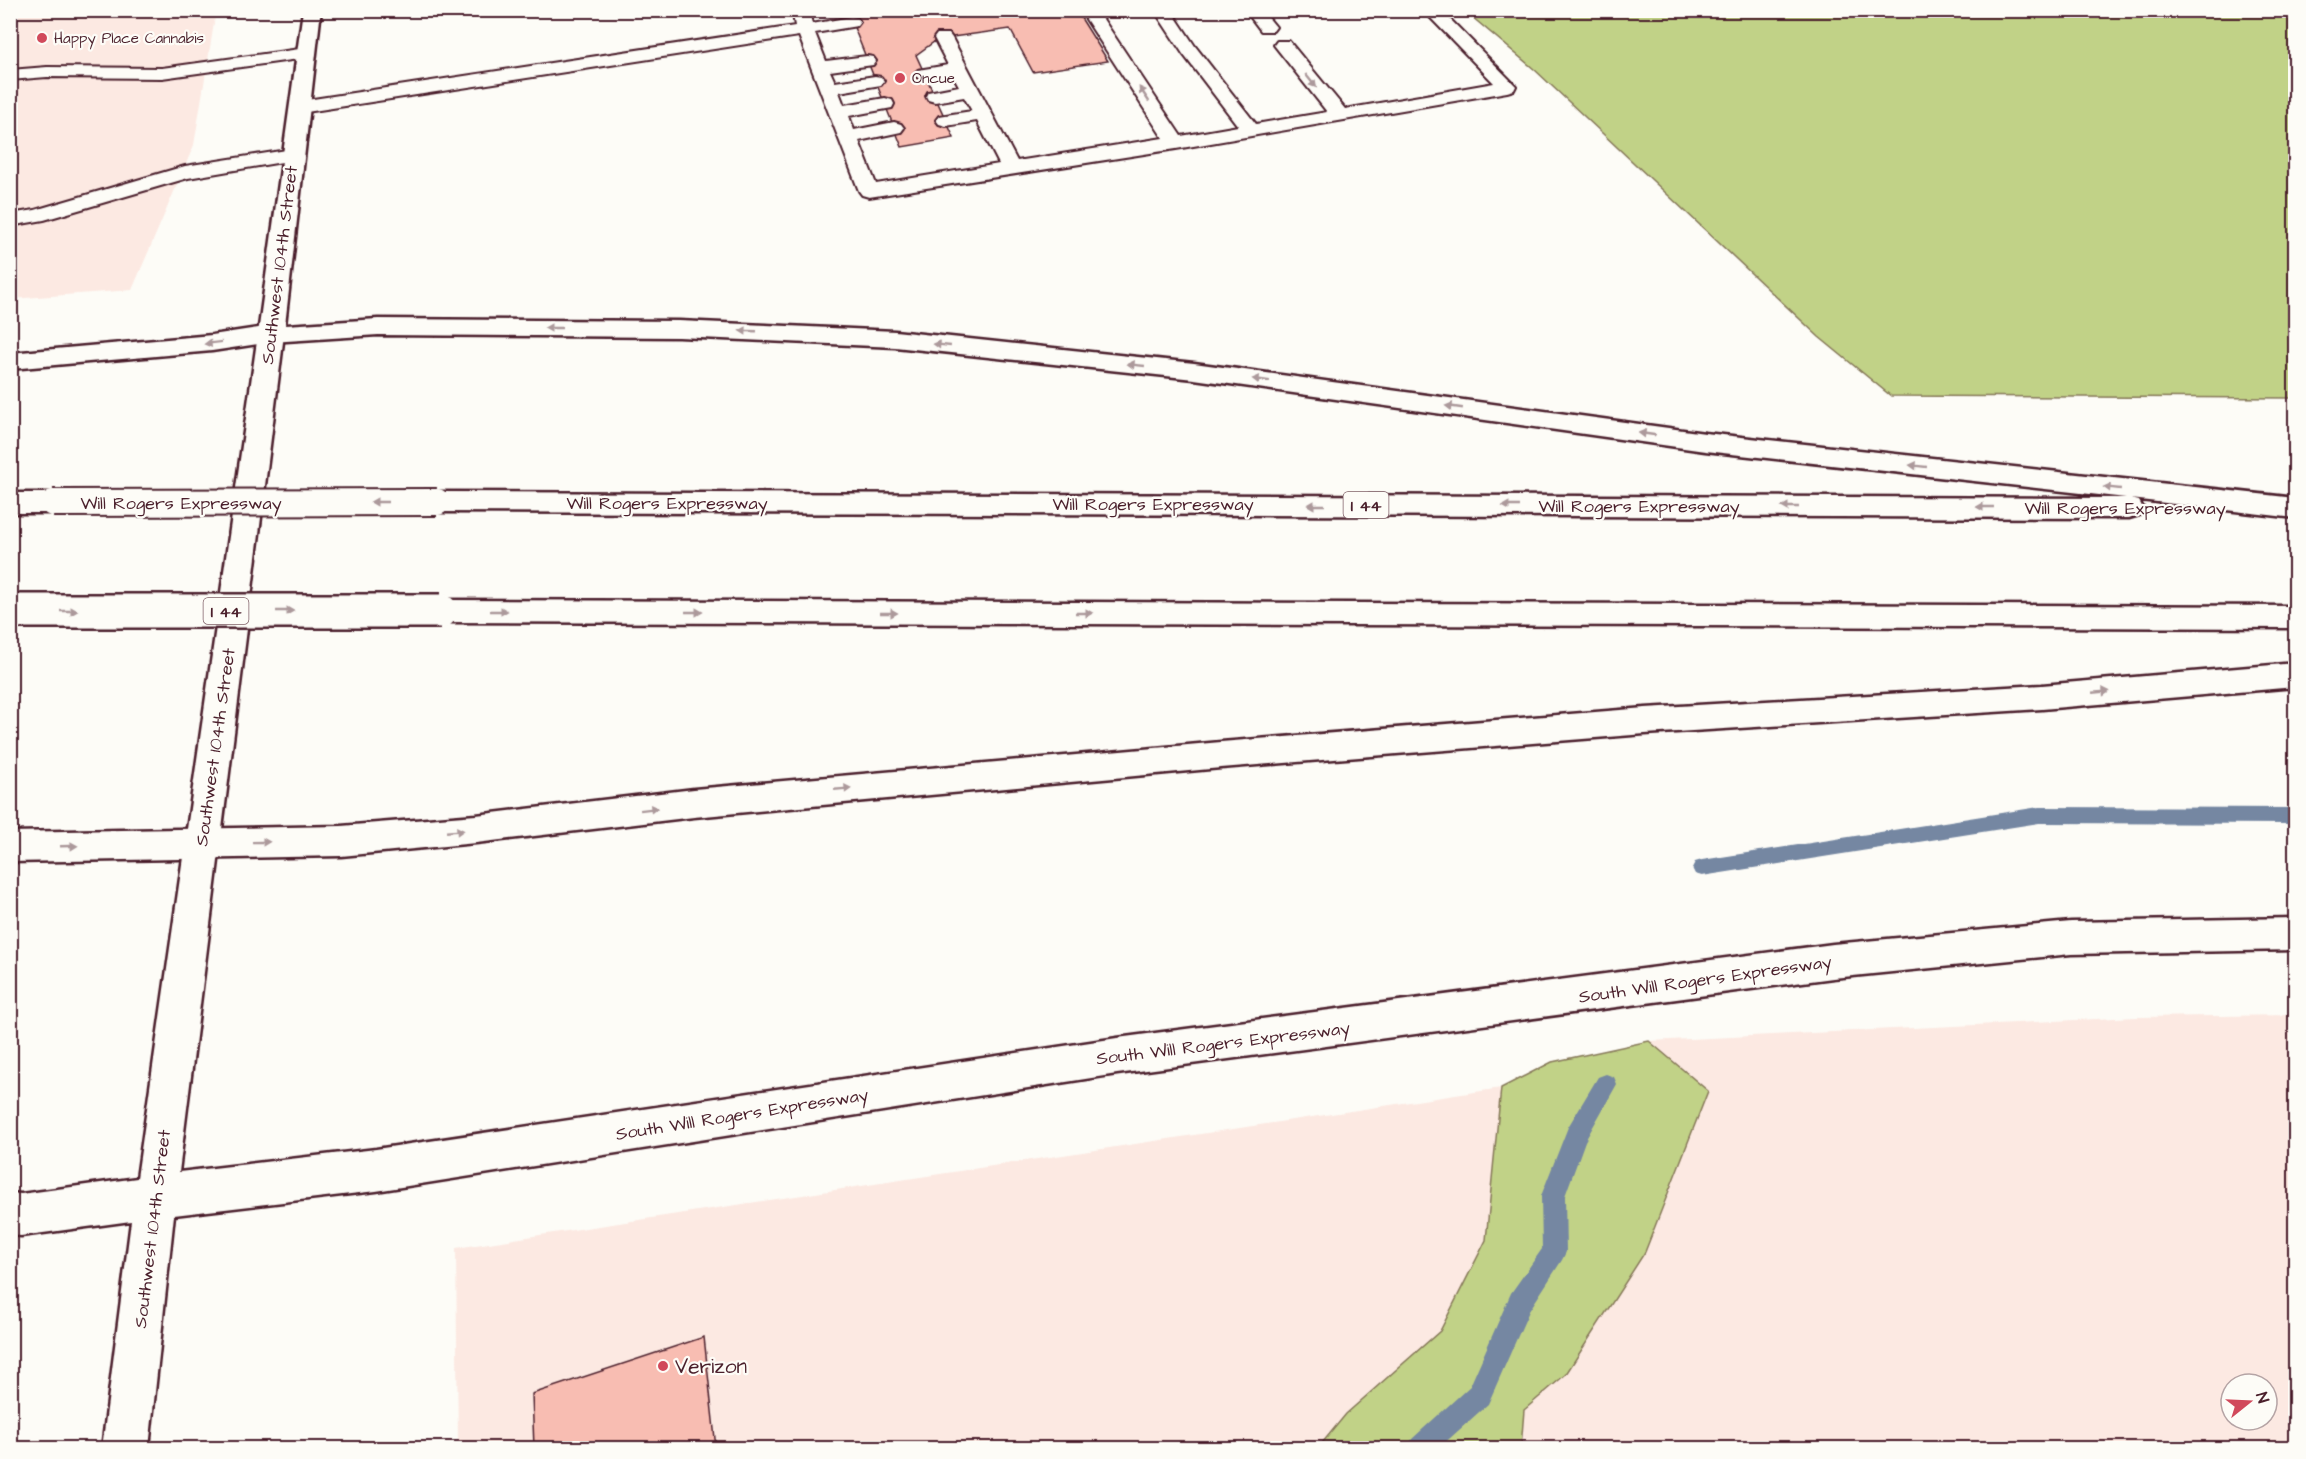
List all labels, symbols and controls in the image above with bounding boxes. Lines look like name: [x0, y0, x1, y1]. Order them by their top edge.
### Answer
place label: Happy Place Cannabis: [54, 28, 204, 50]
marker: Happy Place Cannabis: [35, 31, 49, 45]
place label: Oncue: [912, 68, 955, 89]
marker: Oncue: [893, 71, 907, 85]
one-way arrow: [1305, 73, 1317, 88]
one-way arrow: [1139, 86, 1150, 102]
street label: Southwest 104th Street: [255, 164, 304, 366]
one-way arrow: [543, 323, 562, 333]
one-way arrow: [738, 327, 757, 336]
one-way arrow: [204, 338, 223, 347]
one-way arrow: [933, 340, 952, 349]
one-way arrow: [1127, 360, 1146, 370]
one-way arrow: [1251, 376, 1270, 385]
one-way arrow: [1444, 402, 1463, 411]
one-way arrow: [1637, 429, 1656, 438]
one-way arrow: [1909, 461, 1928, 471]
one-way arrow: [2103, 483, 2122, 492]
street label: Will Rogers Expressway: [80, 491, 282, 517]
street label: Will Rogers Expressway: [566, 491, 768, 517]
street label: Will Rogers Expressway: [1052, 492, 1254, 518]
road number: I 44: [1344, 492, 1388, 518]
street label: Will Rogers Expressway: [1538, 494, 1740, 520]
street label: Will Rogers Expressway: [2024, 496, 2226, 522]
one-way arrow: [369, 497, 388, 507]
one-way arrow: [1307, 500, 1326, 510]
one-way arrow: [1502, 501, 1521, 511]
one-way arrow: [1781, 502, 1800, 512]
one-way arrow: [1976, 502, 1995, 512]
road number: I 44: [204, 598, 248, 624]
one-way arrow: [59, 606, 78, 616]
one-way arrow: [275, 606, 294, 616]
one-way arrow: [490, 606, 509, 616]
one-way arrow: [685, 607, 704, 617]
one-way arrow: [880, 608, 899, 618]
one-way arrow: [1075, 608, 1094, 618]
street label: Southwest 104th Street: [189, 646, 242, 848]
one-way arrow: [2091, 687, 2110, 697]
one-way arrow: [833, 784, 852, 794]
one-way arrow: [639, 804, 658, 813]
one-way arrow: [446, 826, 465, 836]
one-way arrow: [251, 837, 270, 847]
one-way arrow: [59, 842, 78, 851]
street label: South Will Rogers Expressway: [1577, 949, 1834, 1011]
street label: South Will Rogers Expressway: [1095, 1016, 1352, 1072]
street label: South Will Rogers Expressway: [614, 1082, 870, 1148]
street label: Southwest 104th Street: [128, 1128, 177, 1330]
place label: Verizon: [675, 1352, 747, 1381]
marker: Verizon: [656, 1359, 670, 1373]
north arrow: [2219, 1372, 2279, 1432]
text: N: [2250, 1390, 2274, 1406]

